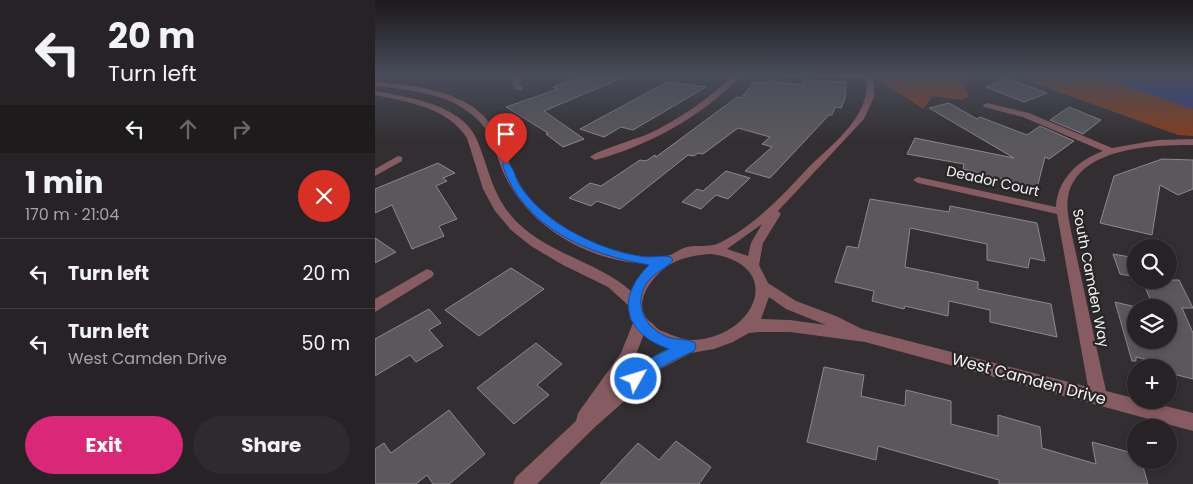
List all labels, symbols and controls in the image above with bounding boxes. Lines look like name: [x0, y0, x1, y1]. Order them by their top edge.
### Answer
text: 20 m: [108, 11, 195, 60]
icon: left: [25, 20, 90, 85]
text: Turn left: [108, 58, 196, 89]
pin: [485, 113, 527, 164]
icon: left: [121, 115, 149, 143]
icon: ahead: [174, 115, 202, 143]
icon: right: [227, 115, 255, 143]
icon: arrive: [492, 120, 520, 148]
text: 1 min: [25, 161, 103, 204]
street label: Deador Court: [945, 161, 1041, 201]
button: close: [298, 170, 350, 222]
text: 170 m · 21:04: [25, 203, 119, 226]
street label: South Camden Way: [1068, 207, 1114, 349]
map controls: [1127, 239, 1177, 469]
button: search: [1127, 239, 1177, 289]
icon: left: [25, 260, 53, 288]
text: Turn left: [68, 260, 149, 287]
text: 20 m: [302, 260, 350, 287]
button: layers: [1127, 299, 1177, 349]
text: Turn left: [68, 318, 149, 345]
icon: left: [25, 330, 53, 358]
text: 50 m: [301, 330, 350, 357]
text: West Camden Drive: [68, 347, 227, 370]
street label: West Camden Drive: [949, 347, 1109, 411]
position arrow: [609, 352, 661, 404]
button: +: [1127, 359, 1177, 409]
button: Exit: [25, 416, 183, 474]
button: Share: [193, 416, 350, 474]
button: −: [1127, 419, 1177, 469]

